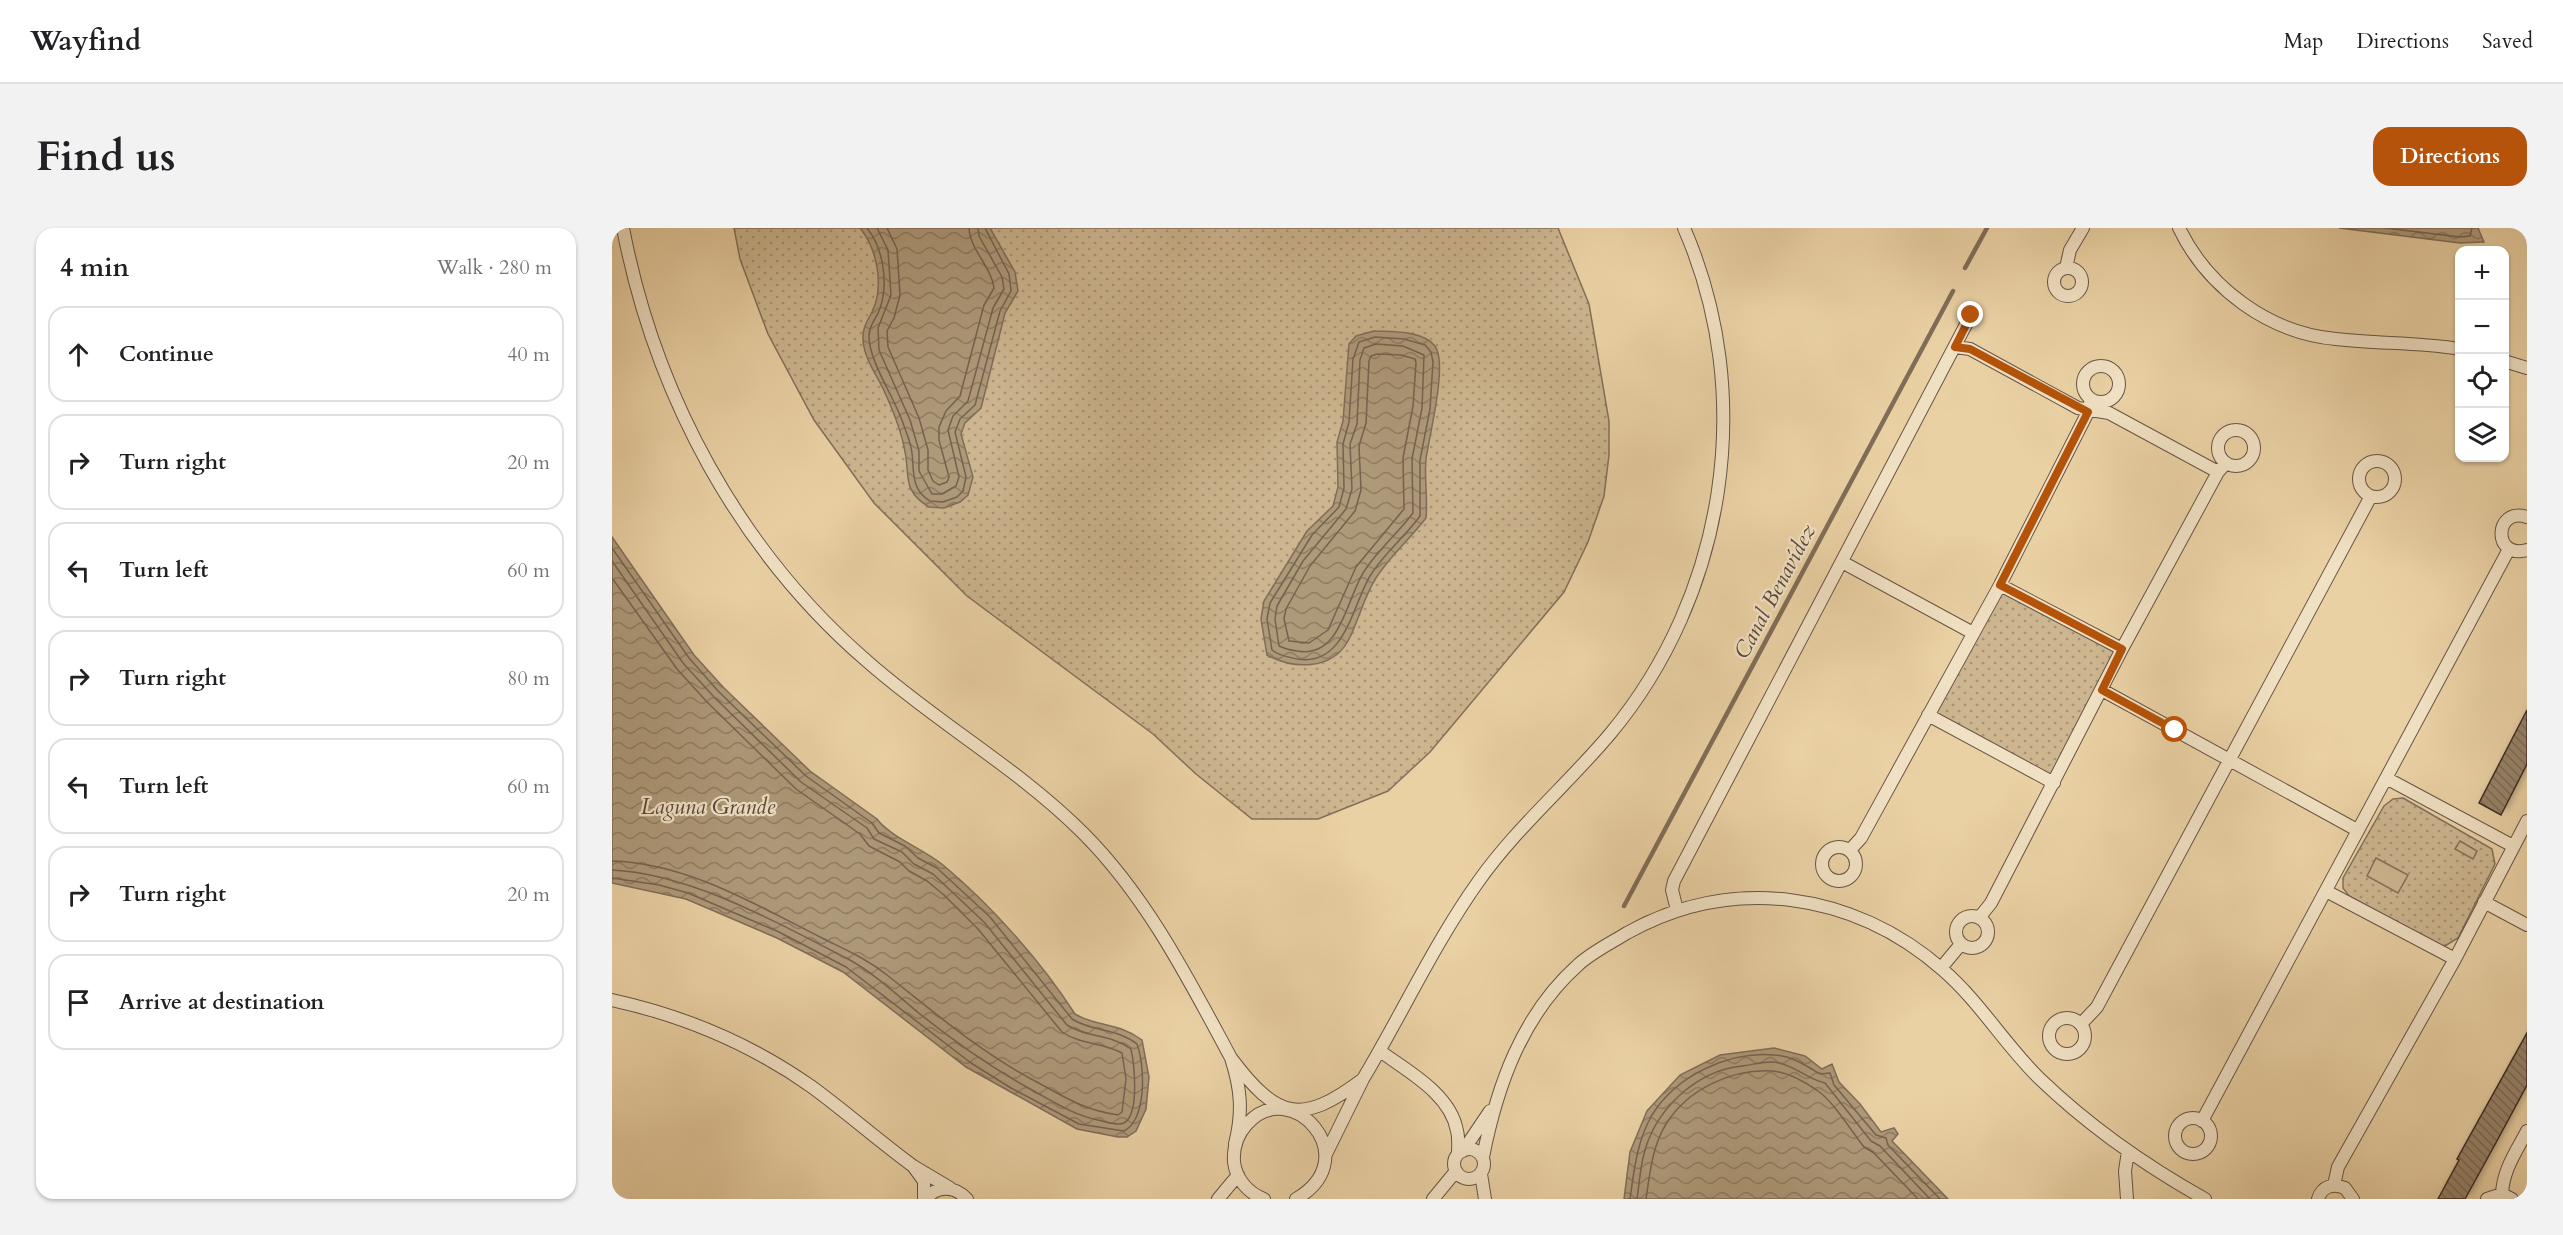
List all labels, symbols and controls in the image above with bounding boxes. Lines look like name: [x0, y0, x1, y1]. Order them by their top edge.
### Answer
text: Wayfind: [30, 22, 141, 60]
text: Map: [2283, 27, 2323, 56]
text: Directions: [2356, 27, 2449, 56]
text: Saved: [2482, 27, 2533, 56]
button: Directions: [2373, 127, 2527, 186]
text: Find us: [36, 128, 176, 185]
map controls: [2455, 246, 2509, 462]
button: +: [2455, 246, 2509, 300]
text: 4 min: [60, 250, 129, 285]
text: Walk · 280 m: [437, 254, 552, 281]
button: −: [2455, 300, 2509, 354]
route end: [1957, 301, 1983, 327]
icon: ahead: [62, 338, 95, 371]
text: Continue: [119, 339, 214, 369]
text: 40 m: [507, 341, 550, 368]
button: locate: [2455, 354, 2509, 408]
button: layers: [2455, 408, 2509, 462]
icon: right: [62, 446, 95, 479]
text: Turn right: [119, 447, 226, 477]
text: 20 m: [507, 449, 550, 476]
water label: Canal Benavídez: [1727, 518, 1823, 664]
icon: left: [62, 554, 95, 587]
text: Turn left: [119, 555, 208, 585]
text: 60 m: [507, 557, 550, 584]
icon: right: [62, 662, 95, 695]
text: Turn right: [119, 663, 226, 693]
text: 80 m: [507, 665, 550, 692]
route start: [2161, 716, 2187, 742]
icon: left: [62, 770, 95, 803]
text: Turn left: [119, 771, 208, 801]
text: 60 m: [507, 773, 550, 800]
water label: Laguna Grande: [641, 792, 776, 822]
icon: right: [62, 878, 95, 911]
text: Turn right: [119, 879, 226, 909]
text: 20 m: [507, 881, 550, 908]
icon: arrive: [62, 986, 95, 1019]
text: Arrive at destination: [119, 987, 324, 1017]

